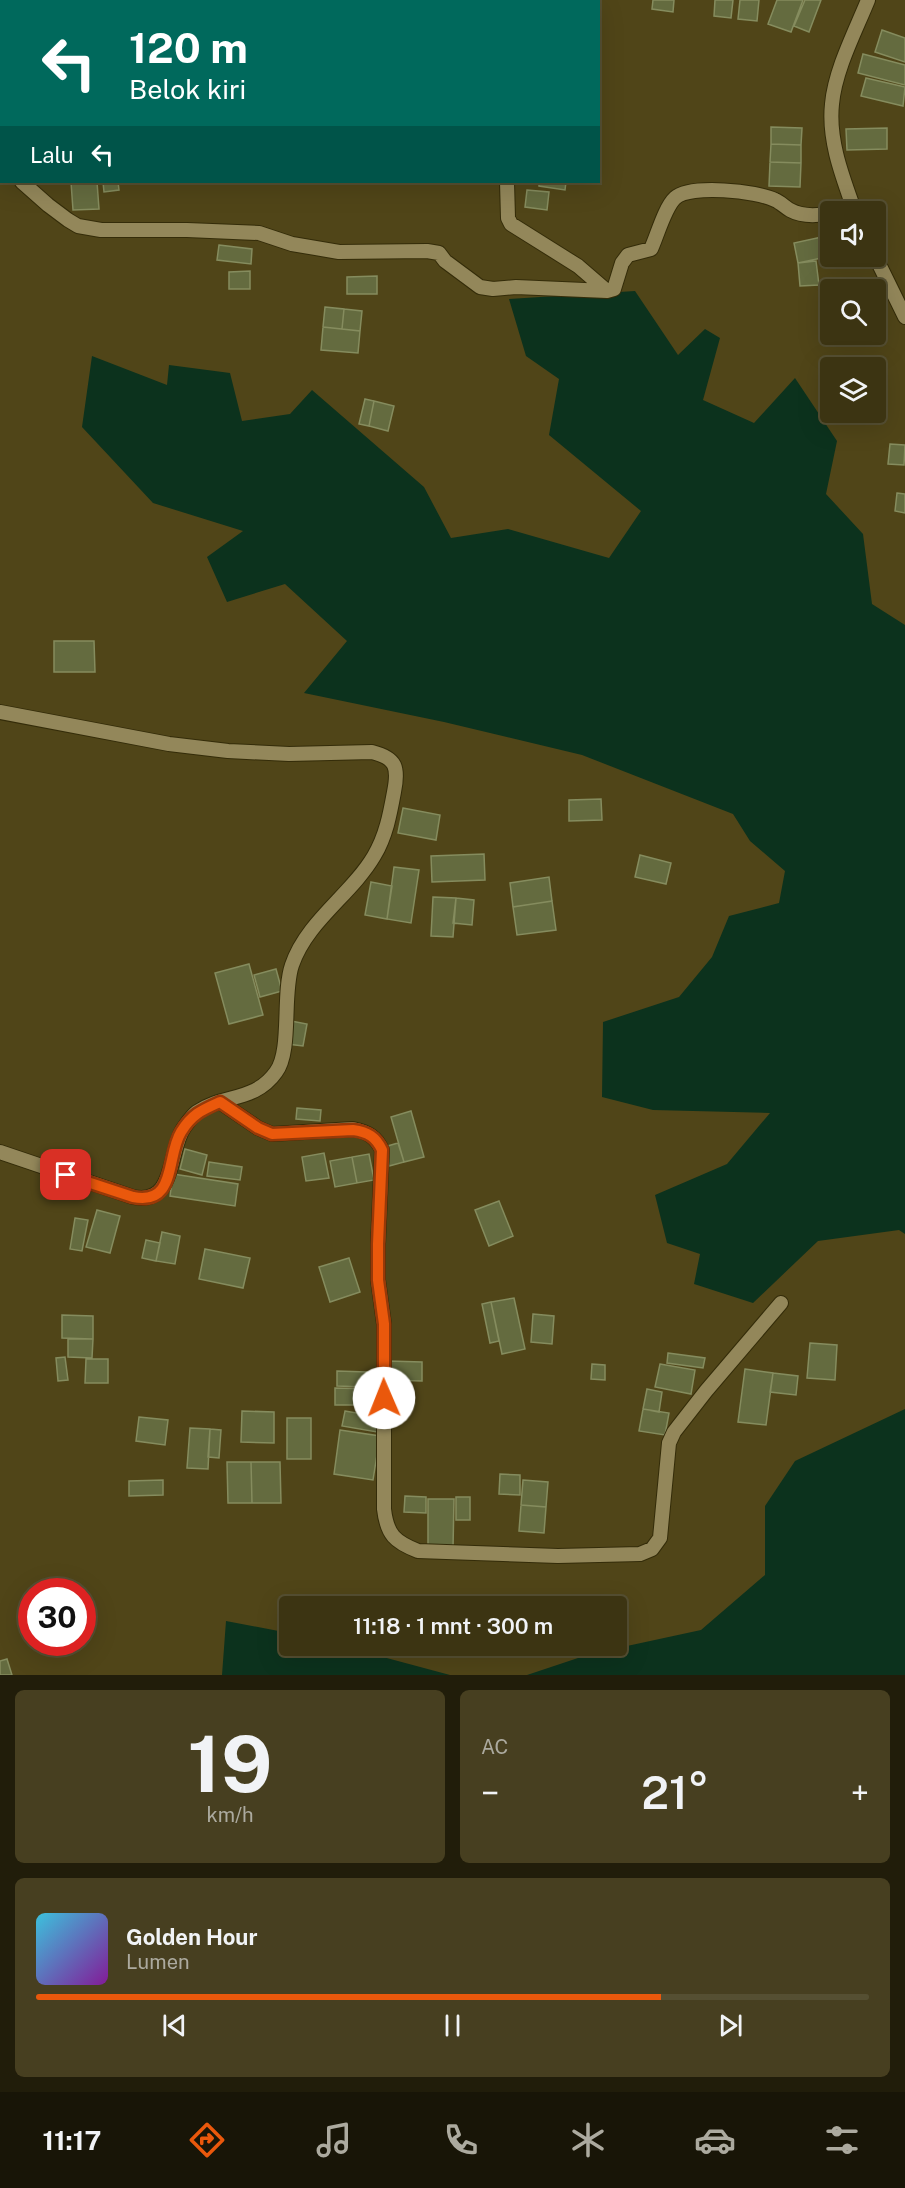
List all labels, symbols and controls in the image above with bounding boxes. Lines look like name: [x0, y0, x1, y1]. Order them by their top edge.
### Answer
text: 120 m: [129, 23, 248, 72]
icon: left: [30, 24, 108, 102]
text: Belok kiri: [129, 73, 246, 105]
icon: left: [86, 138, 119, 171]
text: Lalu: [30, 142, 74, 168]
map controls: [820, 201, 886, 423]
button: sound: [820, 201, 886, 267]
button: search: [820, 279, 886, 345]
button: layers: [820, 357, 886, 423]
pin: [40, 1149, 91, 1200]
icon: arrive: [49, 1158, 82, 1191]
position arrow: [352, 1366, 416, 1430]
speed limit sign: 30: [18, 1578, 96, 1656]
text: 11:18 · 1 mnt · 300 m: [353, 1613, 553, 1639]
text: 19: [188, 1718, 272, 1810]
text: AC: [481, 1735, 508, 1759]
text: 21°: [641, 1766, 709, 1819]
text: −: [481, 1774, 499, 1812]
text: +: [851, 1774, 869, 1812]
text: km/h: [206, 1803, 254, 1827]
text: Golden Hour: [126, 1924, 257, 1950]
text: Lumen: [126, 1950, 190, 1974]
icon: previous: [158, 2009, 191, 2042]
icon: pause: [436, 2009, 469, 2042]
icon: next: [714, 2009, 747, 2042]
icon: directions: [186, 2119, 228, 2161]
icon: music: [313, 2119, 355, 2161]
icon: phone: [440, 2119, 482, 2161]
icon: climate: [567, 2119, 609, 2161]
icon: car: [694, 2119, 736, 2161]
icon: filters: [821, 2119, 863, 2161]
text: 11:17: [42, 2124, 101, 2156]

